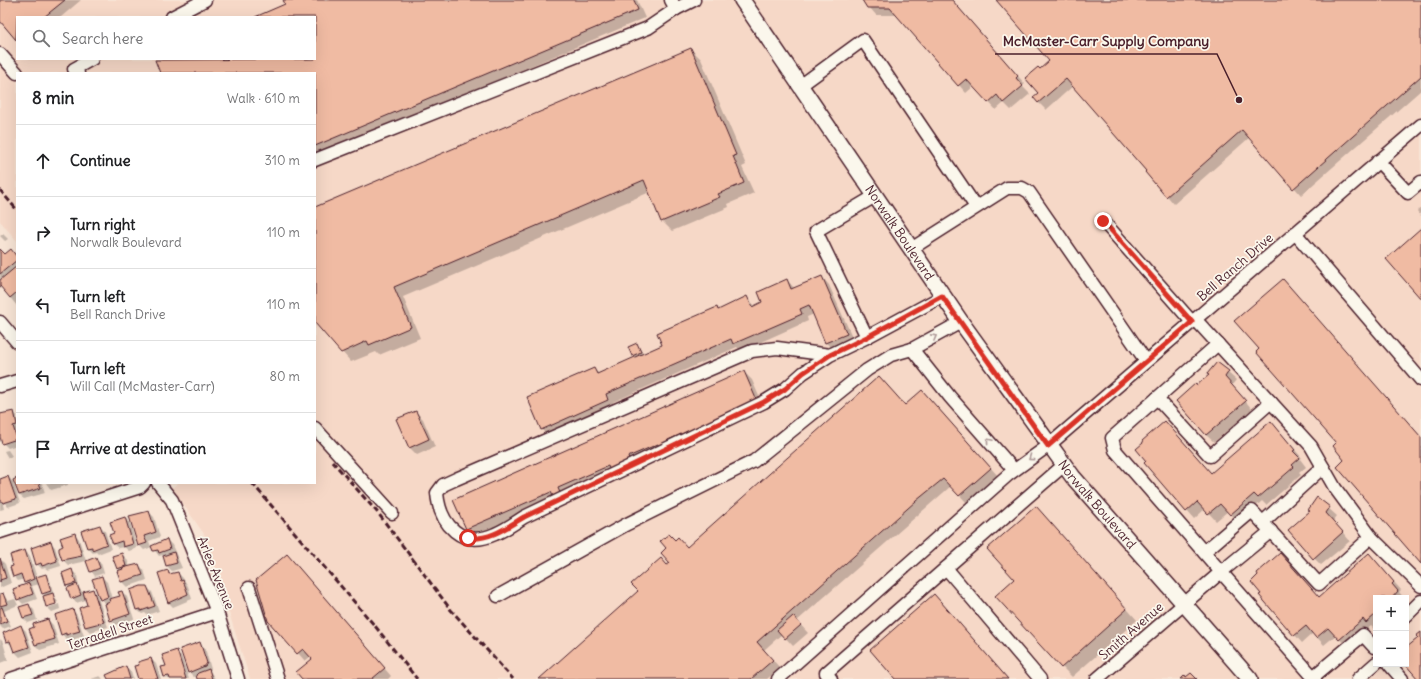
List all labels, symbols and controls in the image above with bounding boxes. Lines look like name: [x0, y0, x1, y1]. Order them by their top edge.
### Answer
search box: [16, 16, 316, 60]
icon: search: [30, 27, 52, 49]
callout: McMaster-Carr Supply Company: [995, 28, 1217, 54]
text: Search here: [62, 29, 143, 48]
text: McMaster-Carr Supply Company: [1003, 32, 1209, 50]
text: 8 min: [32, 87, 74, 109]
text: Walk · 610 m: [227, 90, 300, 107]
icon: ahead: [32, 150, 54, 172]
text: Continue: [70, 151, 131, 170]
text: 310 m: [265, 152, 300, 169]
street label: Norwalk Boulevard: [862, 181, 939, 284]
route end: [1094, 212, 1112, 230]
text: Turn right: [70, 215, 135, 234]
icon: right: [32, 222, 54, 244]
text: 110 m: [267, 224, 300, 241]
street label: Bell Ranch Drive: [1193, 229, 1277, 305]
text: Norwalk Boulevard: [70, 234, 182, 251]
text: Turn left: [70, 287, 125, 306]
icon: left: [32, 294, 54, 316]
text: 110 m: [267, 296, 300, 313]
text: Bell Ranch Drive: [70, 306, 166, 323]
one-way arrow: [930, 335, 937, 342]
text: Turn left: [70, 359, 125, 378]
icon: left: [32, 366, 54, 388]
text: 80 m: [269, 368, 300, 385]
text: Will Call (McMaster-Carr): [70, 378, 215, 395]
icon: arrive: [32, 438, 54, 460]
one-way arrow: [986, 438, 993, 445]
text: Arrive at destination: [70, 439, 206, 458]
one-way arrow: [1029, 453, 1036, 460]
street label: Norwalk Boulevard: [1055, 456, 1140, 552]
route start: [459, 529, 477, 547]
street label: Arlee Avenue: [194, 534, 238, 612]
map controls: [1373, 595, 1409, 667]
button: +: [1373, 595, 1409, 631]
street label: Smith Avenue: [1095, 598, 1167, 664]
street label: Terradell Street: [65, 610, 156, 654]
button: −: [1373, 631, 1409, 667]

